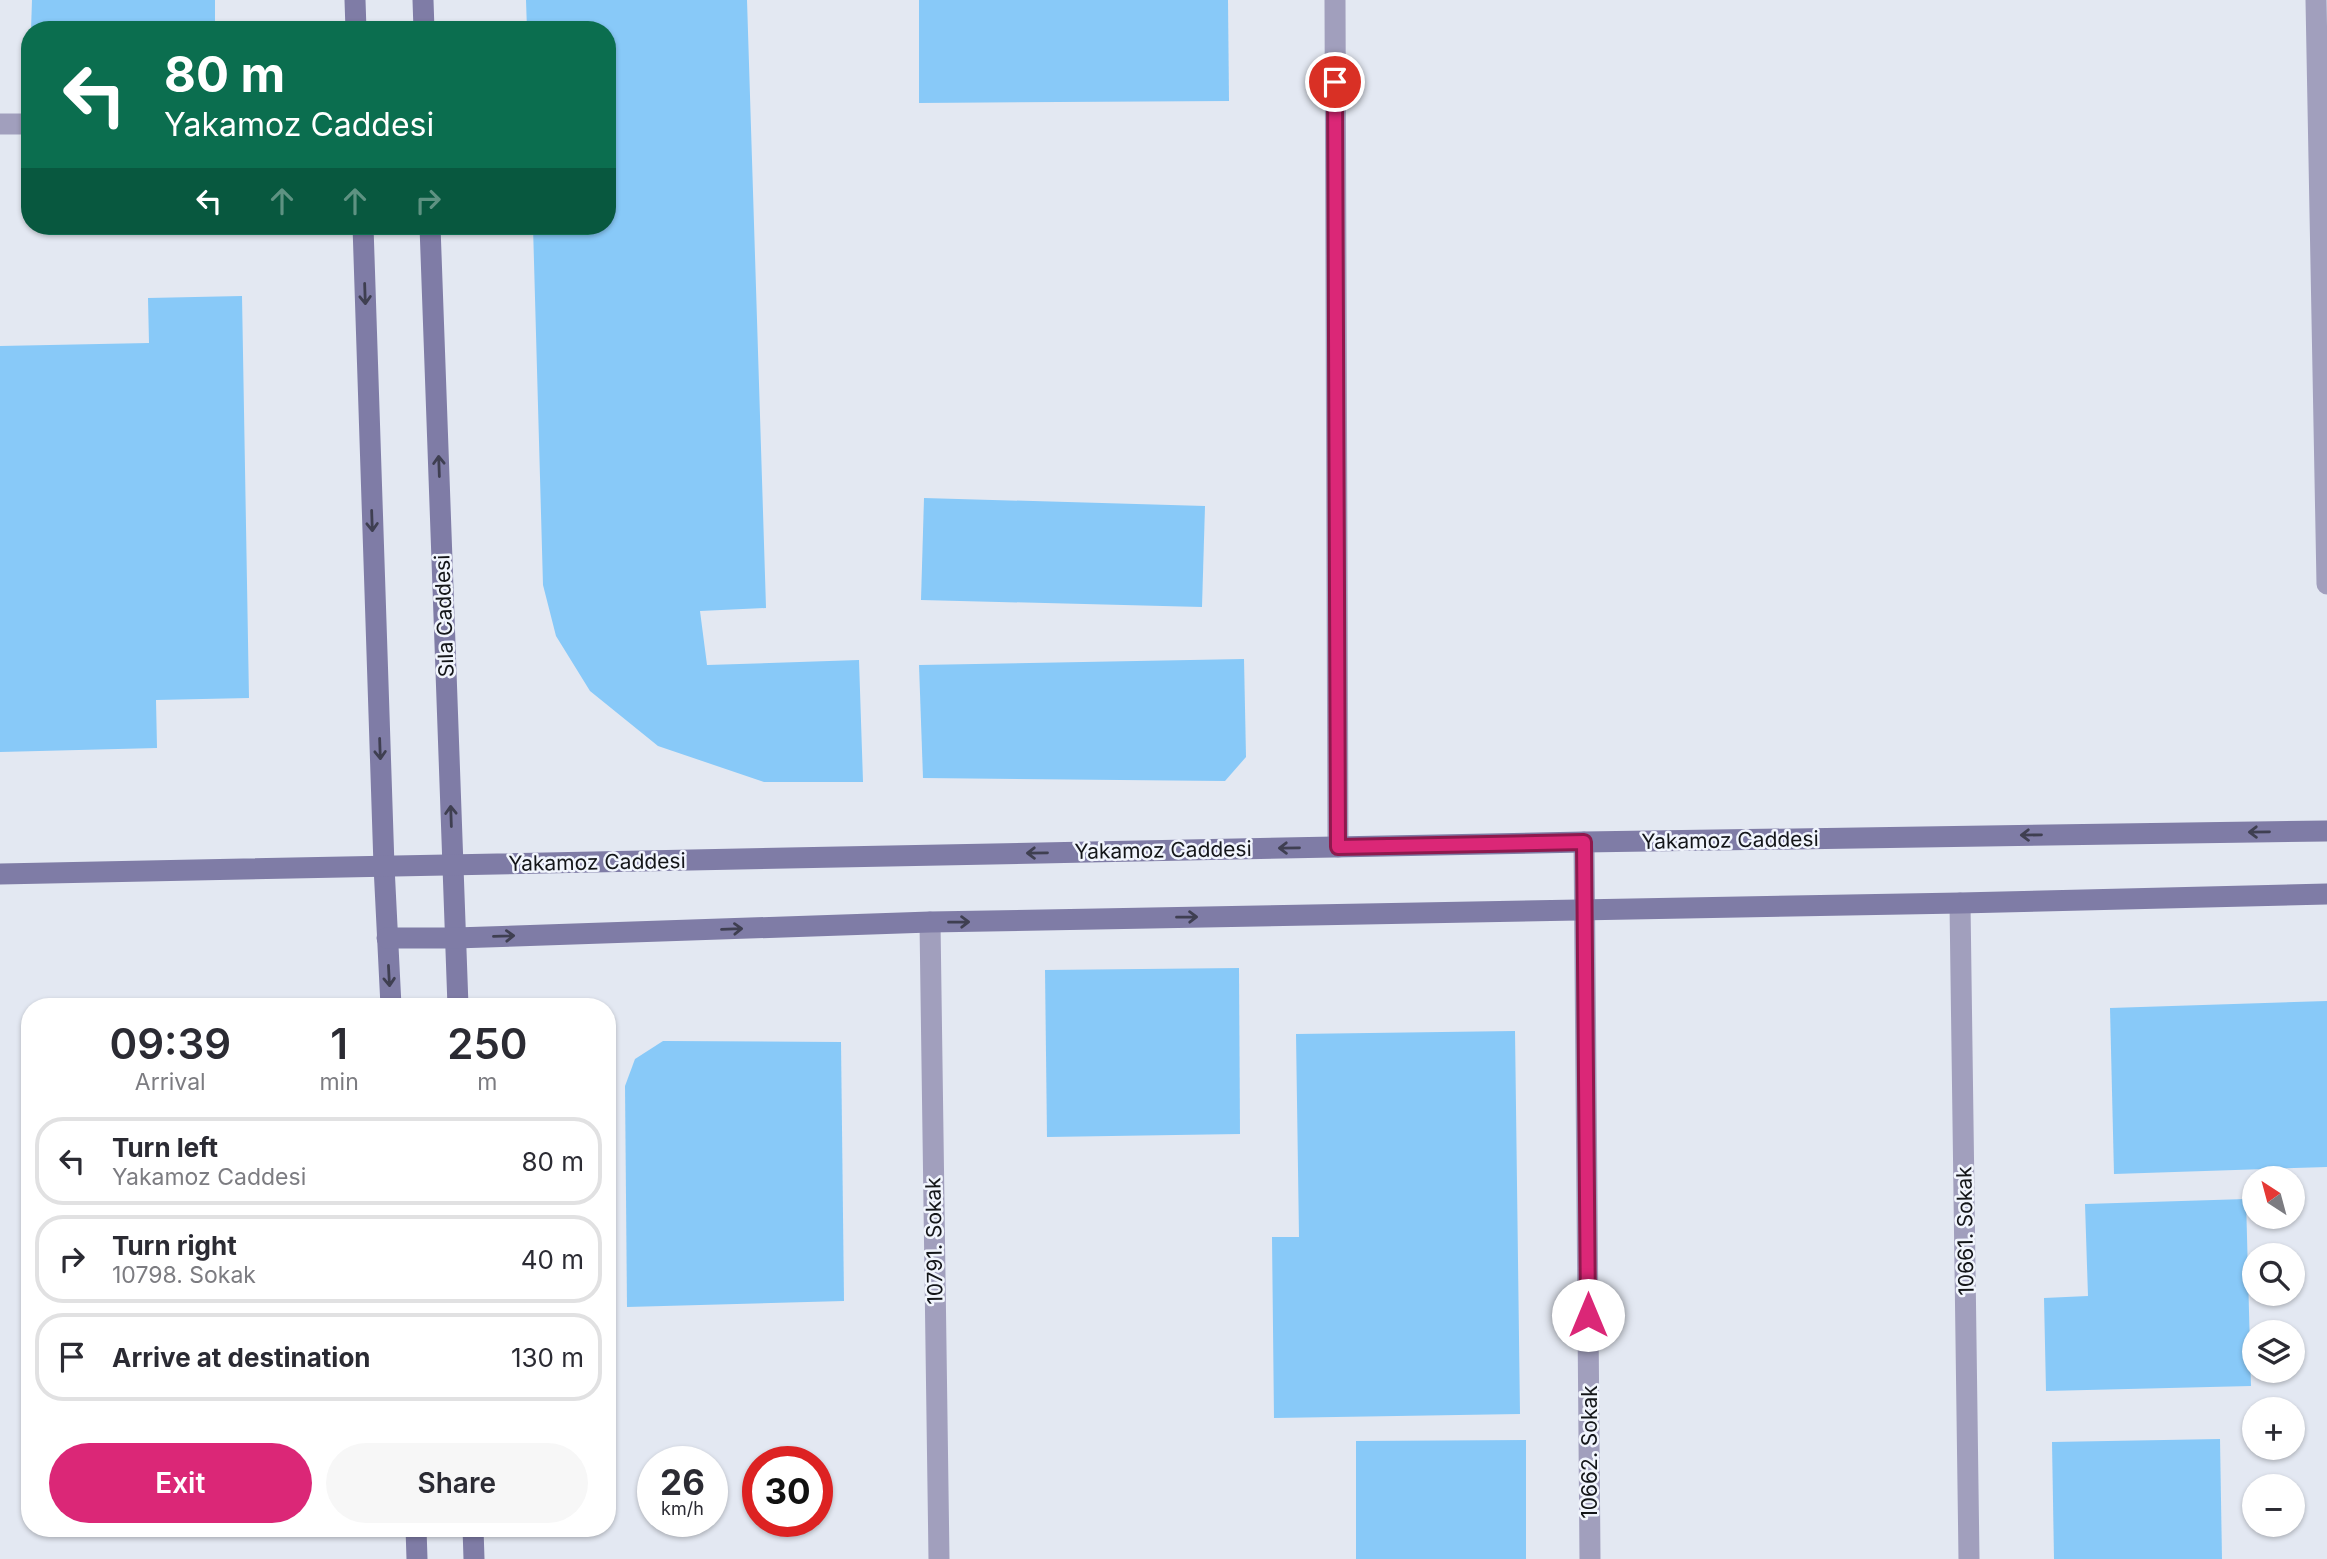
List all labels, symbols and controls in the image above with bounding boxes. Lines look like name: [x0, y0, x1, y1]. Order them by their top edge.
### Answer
text: 80 m: [164, 45, 285, 104]
icon: left: [49, 49, 140, 140]
pin: [1305, 52, 1365, 112]
icon: arrive: [1316, 63, 1354, 101]
text: Yakamoz Caddesi: [164, 105, 434, 144]
icon: left: [190, 182, 228, 220]
icon: ahead: [263, 182, 301, 220]
icon: ahead: [336, 182, 374, 220]
icon: right: [409, 182, 447, 220]
one-way arrow: [358, 282, 371, 305]
one-way arrow: [432, 455, 446, 478]
one-way arrow: [366, 510, 379, 533]
street label: Sıla Caddesi: [429, 554, 459, 678]
one-way arrow: [373, 737, 387, 760]
one-way arrow: [445, 804, 458, 827]
one-way arrow: [2248, 825, 2271, 839]
street label: Yakamoz Caddesi: [1641, 826, 1819, 854]
one-way arrow: [2020, 828, 2043, 842]
street label: Yakamoz Caddesi: [1074, 836, 1252, 864]
one-way arrow: [1278, 841, 1301, 855]
one-way arrow: [1026, 846, 1049, 860]
street label: Yakamoz Caddesi: [508, 848, 686, 876]
one-way arrow: [1175, 911, 1198, 924]
one-way arrow: [948, 915, 971, 929]
one-way arrow: [720, 922, 743, 935]
one-way arrow: [493, 929, 516, 943]
one-way arrow: [383, 964, 396, 987]
text: 09:39: [109, 1018, 231, 1069]
text: 1: [330, 1018, 348, 1069]
text: 250: [447, 1018, 528, 1069]
text: Arrival: [135, 1068, 206, 1096]
text: min: [319, 1068, 359, 1096]
text: m: [477, 1068, 497, 1096]
text: Turn left: [112, 1132, 218, 1163]
icon: left: [53, 1142, 91, 1180]
text: 80 m: [521, 1146, 584, 1177]
text: Yakamoz Caddesi: [112, 1163, 306, 1191]
street label: 10661. Sokak: [1951, 1166, 1979, 1296]
north arrow: [2242, 1166, 2305, 1228]
map controls: [2242, 1166, 2305, 1537]
street label: 10791. Sokak: [920, 1177, 948, 1305]
text: Turn right: [112, 1230, 237, 1261]
icon: right: [53, 1240, 91, 1278]
button: search: [2242, 1243, 2305, 1306]
text: 40 m: [521, 1244, 584, 1275]
text: 10798. Sokak: [112, 1261, 256, 1289]
position arrow: [1551, 1278, 1625, 1352]
button: layers: [2242, 1320, 2305, 1383]
icon: arrive: [53, 1338, 91, 1376]
text: Arrive at destination: [112, 1342, 371, 1373]
text: 130 m: [511, 1342, 584, 1373]
street label: 10662. Sokak: [1577, 1385, 1602, 1519]
button: +: [2242, 1397, 2305, 1460]
button: Exit: [49, 1443, 312, 1523]
button: Share: [326, 1443, 588, 1523]
speed limit sign: 30: [742, 1446, 833, 1537]
text: 26: [660, 1461, 705, 1503]
button: −: [2242, 1474, 2305, 1537]
text: km/h: [661, 1498, 704, 1519]

